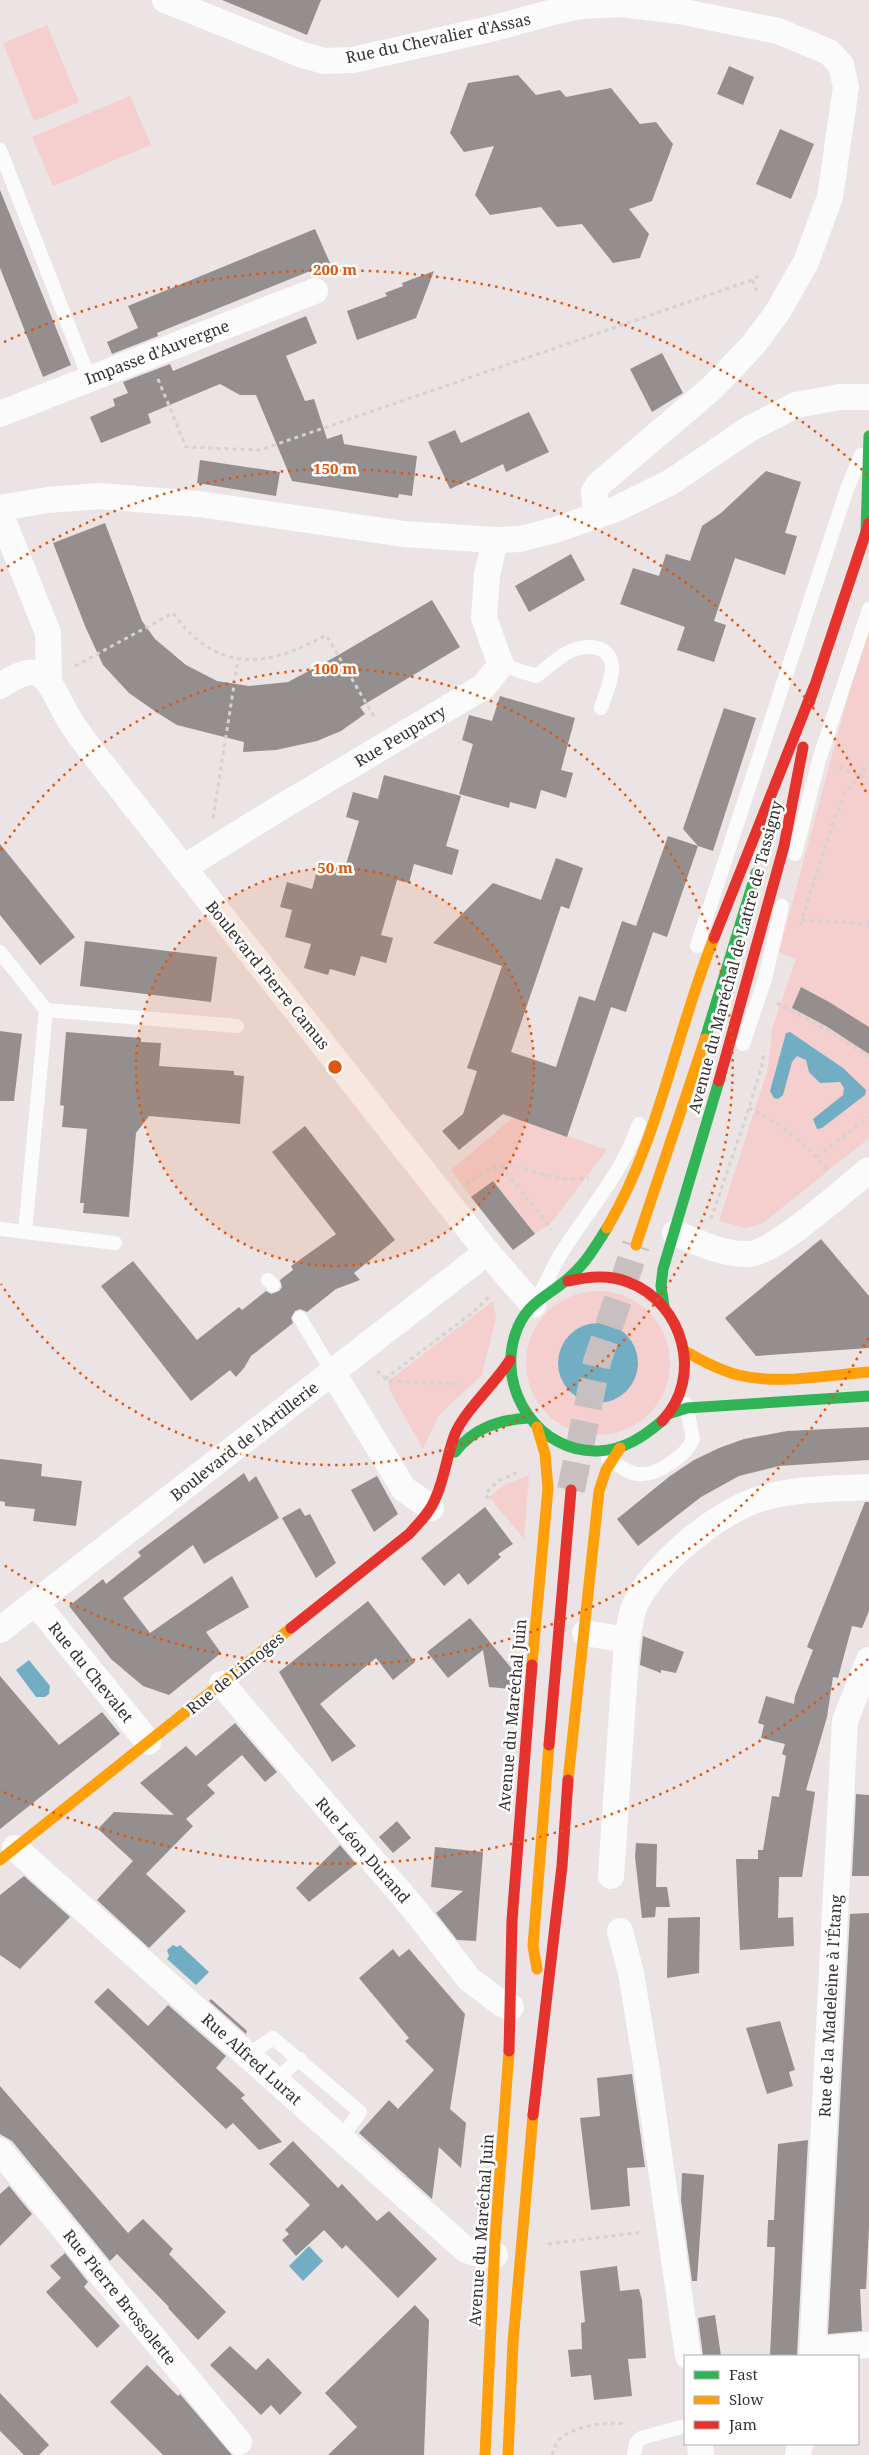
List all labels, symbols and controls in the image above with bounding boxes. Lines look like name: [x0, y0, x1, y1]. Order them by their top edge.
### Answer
street label: Rue du Chevalier d'Assas: [343, 8, 533, 68]
text: 200 m: [313, 259, 357, 279]
street label: Impasse d'Auvergne: [82, 314, 232, 390]
text: 150 m: [313, 458, 357, 478]
text: 100 m: [313, 658, 357, 678]
street label: Rue Peupatry: [350, 700, 451, 772]
street label: Avenue du Maréchal de Lattre de Tassigny: [683, 797, 788, 1116]
text: 50 m: [317, 857, 353, 877]
street label: Boulevard Pierre Camus: [201, 896, 335, 1054]
centre of rings: [326, 1058, 344, 1076]
street label: Boulevard de l'Artillerie: [165, 1376, 323, 1506]
street label: Rue du Chevalet: [44, 1617, 139, 1727]
street label: Avenue du Maréchal Juin: [493, 1618, 531, 1812]
street label: Rue de Limoges: [182, 1627, 288, 1719]
street label: Rue Léon Durand: [311, 1792, 415, 1908]
street label: Rue de la Madeleine à l'Étang: [813, 1894, 847, 2118]
street label: Rue Alfred Lurat: [197, 2008, 307, 2110]
street label: Avenue du Maréchal Juin: [463, 2133, 499, 2327]
street label: Rue Pierre Brossolette: [58, 2224, 182, 2370]
legend: [684, 2355, 859, 2445]
text: Fast: [729, 2364, 758, 2384]
text: Slow: [729, 2389, 763, 2409]
text: Jam: [728, 2414, 757, 2434]

